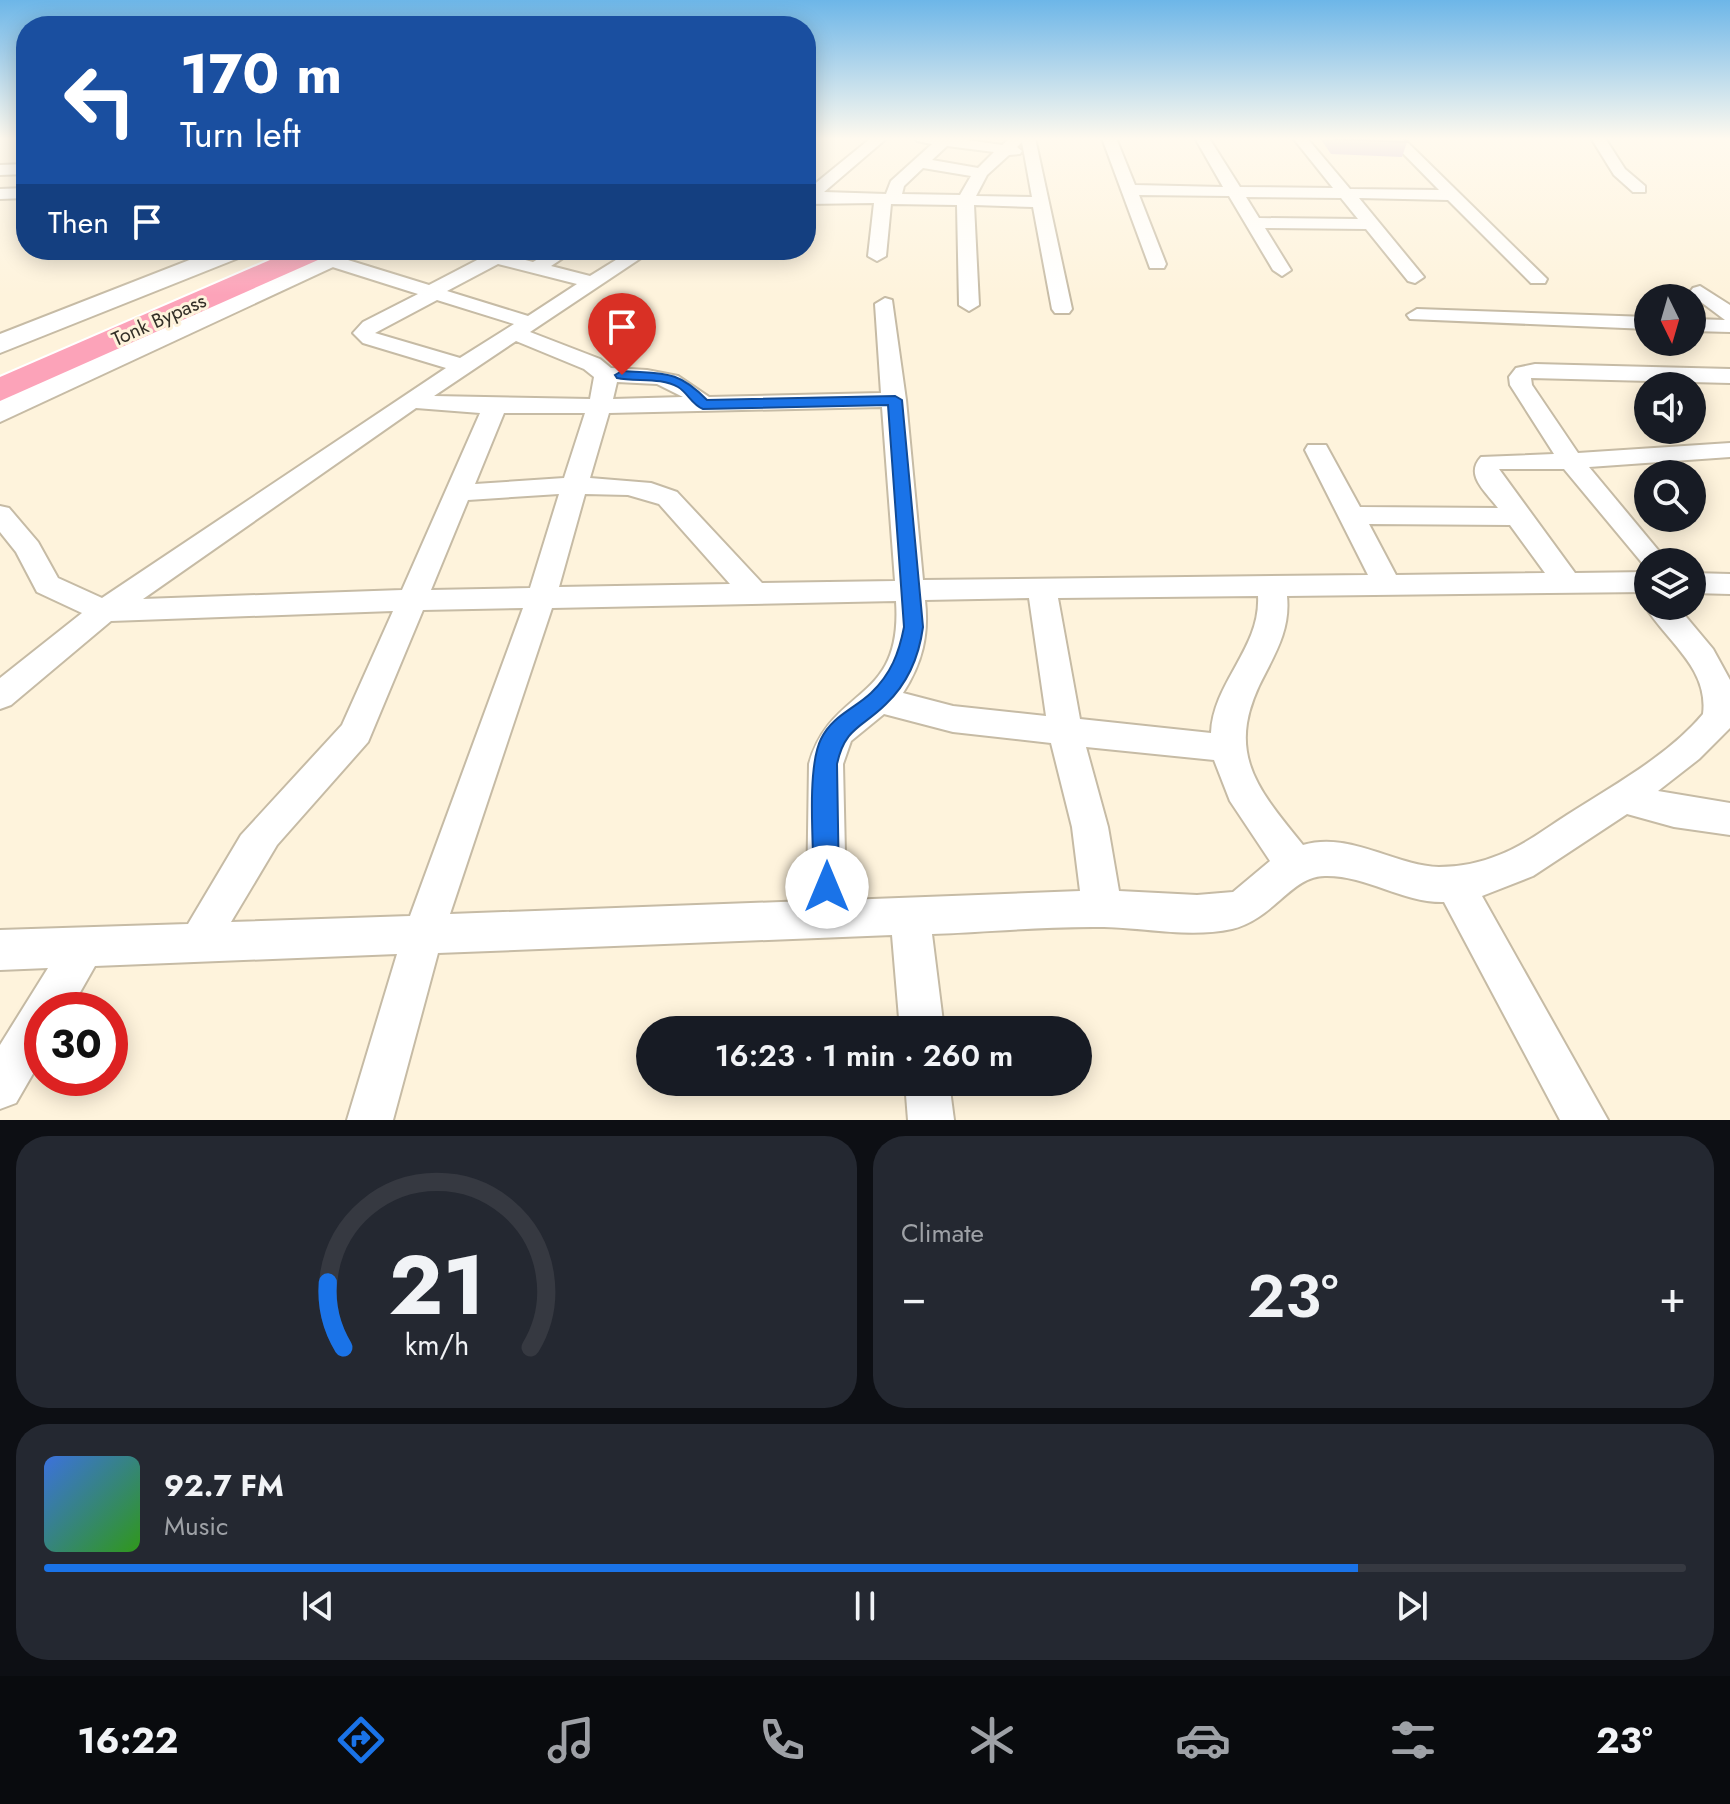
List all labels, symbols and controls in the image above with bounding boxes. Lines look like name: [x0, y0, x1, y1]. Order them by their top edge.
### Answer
text: 170 m: [180, 33, 342, 114]
icon: left: [48, 48, 152, 152]
text: Turn left: [180, 108, 301, 160]
icon: arrive: [125, 200, 169, 244]
text: Then: [48, 201, 109, 244]
north arrow: [1634, 284, 1706, 356]
map controls: [1634, 284, 1706, 620]
street label: Tonk Bypass: [107, 286, 211, 354]
pin: [588, 293, 656, 375]
icon: arrive: [600, 305, 644, 349]
button: sound: [1634, 372, 1706, 444]
button: search: [1634, 460, 1706, 532]
button: layers: [1634, 548, 1706, 620]
position arrow: [785, 845, 869, 929]
speed limit sign: 30: [24, 992, 128, 1096]
text: 16:23 · 1 min · 260 m: [715, 1034, 1013, 1077]
text: Climate: [901, 1214, 984, 1252]
text: 21: [388, 1225, 485, 1345]
text: 23°: [1247, 1253, 1338, 1340]
text: −: [901, 1265, 927, 1329]
text: +: [1659, 1265, 1686, 1329]
text: km/h: [404, 1324, 469, 1366]
text: 92.7 FM: [164, 1464, 284, 1507]
text: Music: [164, 1507, 228, 1545]
icon: previous: [296, 1584, 340, 1628]
icon: pause: [843, 1584, 887, 1628]
icon: next: [1390, 1584, 1434, 1628]
icon: directions: [333, 1712, 389, 1768]
icon: music: [543, 1712, 599, 1768]
icon: phone: [754, 1712, 810, 1768]
icon: climate: [964, 1712, 1020, 1768]
icon: car: [1175, 1712, 1231, 1768]
icon: filters: [1385, 1712, 1441, 1768]
text: 16:22: [77, 1714, 178, 1766]
text: 23°: [1596, 1714, 1653, 1766]

